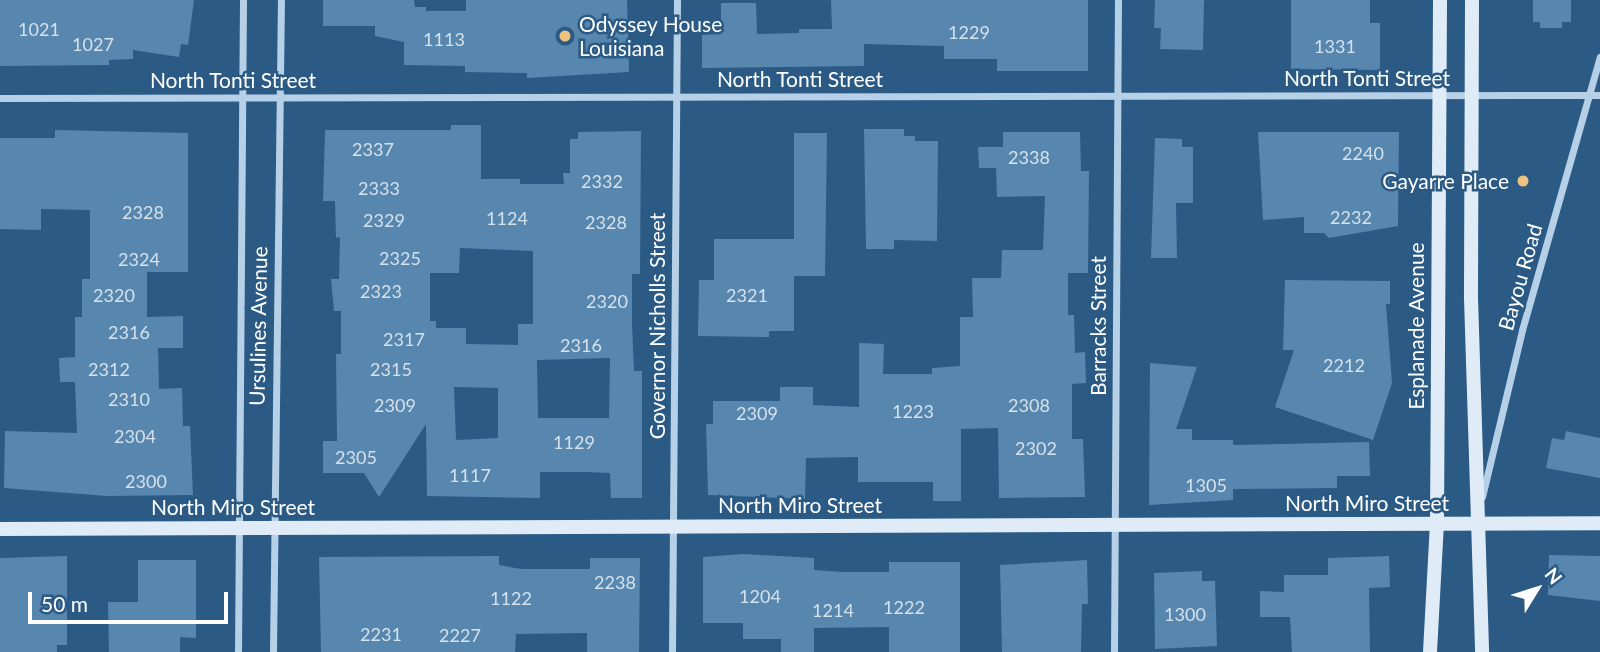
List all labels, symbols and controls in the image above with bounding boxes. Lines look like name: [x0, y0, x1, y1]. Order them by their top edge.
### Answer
place label: Odyssey House Louisiana: [579, 11, 723, 61]
house number: 1021: [18, 18, 60, 40]
house number: 1229: [948, 21, 990, 43]
house number: 1113: [423, 28, 465, 50]
marker: Odyssey House Louisiana: [557, 28, 573, 44]
house number: 1027: [72, 33, 114, 55]
house number: 1331: [1314, 35, 1356, 57]
street label: North Tonti Street: [1284, 65, 1450, 91]
street label: North Tonti Street: [717, 66, 883, 92]
street label: North Tonti Street: [150, 67, 316, 93]
house number: 2337: [352, 138, 394, 160]
house number: 2240: [1342, 142, 1384, 164]
house number: 2338: [1008, 146, 1050, 168]
place label: Gayarre Place: [1382, 168, 1509, 194]
house number: 2332: [581, 170, 623, 192]
marker: Gayarre Place: [1515, 173, 1531, 189]
house number: 2333: [358, 177, 400, 199]
house number: 2328: [122, 201, 164, 223]
house number: 2232: [1330, 206, 1372, 228]
house number: 1124: [486, 207, 528, 229]
house number: 2329: [363, 209, 405, 231]
house number: 2328: [585, 211, 627, 233]
street label: Governor Nicholls Street: [644, 213, 670, 439]
street label: Bayou Road: [1493, 221, 1547, 333]
street label: Esplanade Avenue: [1403, 242, 1429, 410]
street label: Ursulines Avenue: [244, 246, 272, 406]
house number: 2325: [379, 247, 421, 269]
house number: 2324: [118, 248, 160, 270]
street label: Barracks Street: [1085, 256, 1111, 396]
house number: 2323: [360, 280, 402, 302]
house number: 2320: [93, 284, 135, 306]
house number: 2321: [726, 284, 768, 306]
house number: 2320: [586, 290, 628, 312]
house number: 2316: [108, 321, 150, 343]
house number: 2317: [383, 328, 425, 350]
house number: 2316: [560, 334, 602, 356]
house number: 2212: [1323, 354, 1365, 376]
house number: 2312: [88, 358, 130, 380]
house number: 2315: [370, 358, 412, 380]
house number: 2310: [108, 388, 150, 410]
house number: 2309: [374, 394, 416, 416]
house number: 2308: [1008, 394, 1050, 416]
house number: 1223: [892, 400, 934, 422]
house number: 2309: [736, 402, 778, 424]
house number: 2304: [114, 425, 156, 447]
house number: 1129: [553, 431, 595, 453]
house number: 2302: [1015, 437, 1057, 459]
house number: 2305: [335, 446, 377, 468]
house number: 1117: [449, 464, 491, 486]
house number: 2300: [125, 470, 167, 492]
house number: 1305: [1185, 474, 1227, 496]
street label: North Miro Street: [1285, 490, 1449, 516]
street label: North Miro Street: [718, 492, 882, 518]
street label: North Miro Street: [151, 494, 315, 520]
north arrow: [1502, 554, 1572, 624]
text: N: [1540, 563, 1568, 589]
house number: 2238: [594, 571, 636, 593]
scale bar: [32, 578, 231, 622]
house number: 1204: [739, 585, 781, 607]
house number: 1122: [490, 587, 532, 609]
text: 50 m: [41, 591, 88, 616]
house number: 1222: [883, 596, 925, 618]
house number: 1214: [812, 599, 854, 621]
house number: 1300: [1164, 603, 1206, 625]
house number: 2231: [360, 623, 402, 645]
house number: 2227: [439, 624, 481, 646]

